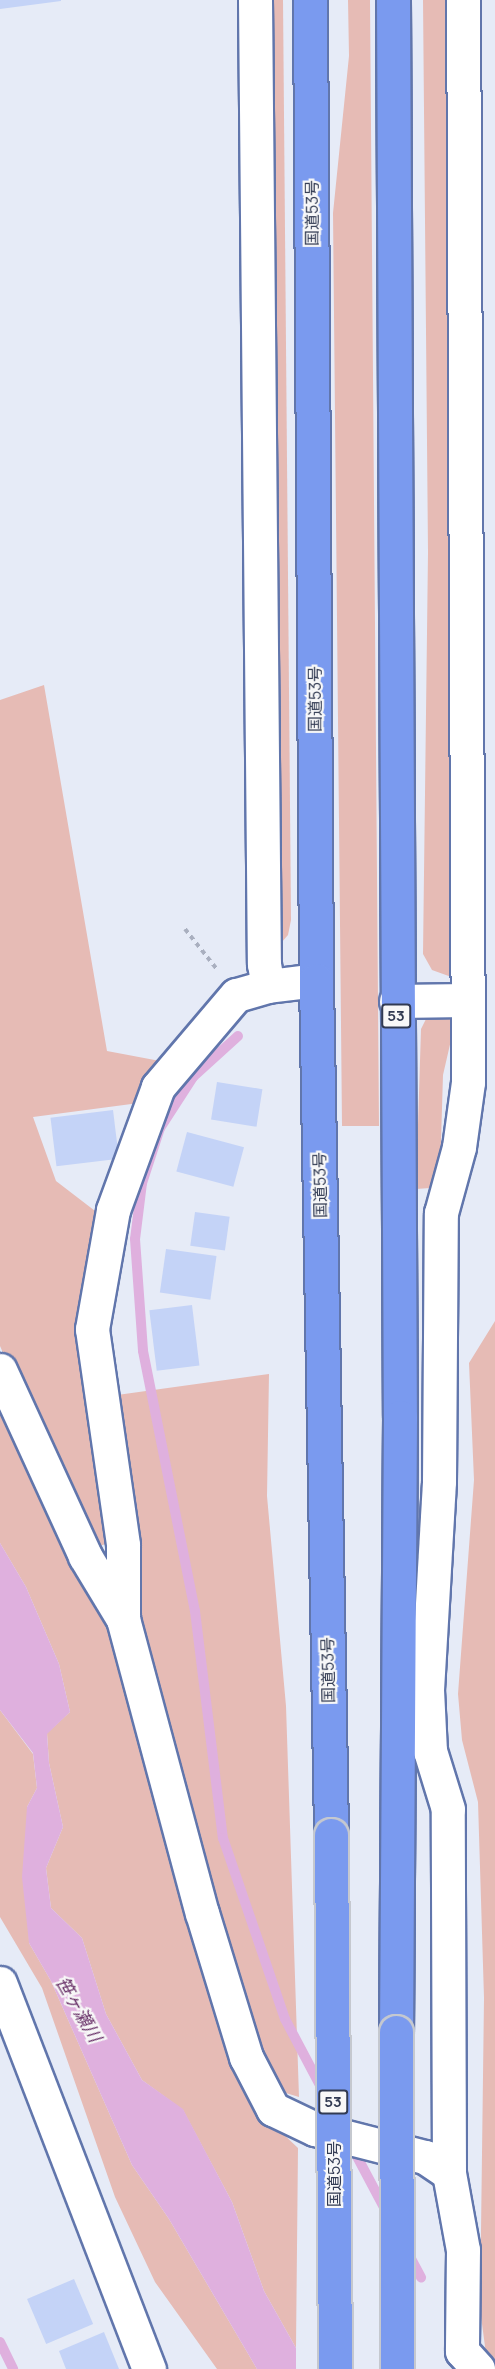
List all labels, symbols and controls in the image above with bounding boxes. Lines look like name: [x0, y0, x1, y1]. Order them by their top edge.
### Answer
street label: 国道53号: [302, 180, 322, 246]
street label: 国道53号: [305, 666, 325, 732]
road number: 53: [381, 1004, 411, 1028]
street label: 国道53号: [310, 1152, 330, 1218]
street label: 国道53号: [318, 1637, 338, 1703]
water label: 笹ヶ瀬川: [52, 1972, 106, 2046]
road number: 53: [318, 2090, 348, 2114]
street label: 国道53号: [324, 2141, 344, 2207]

